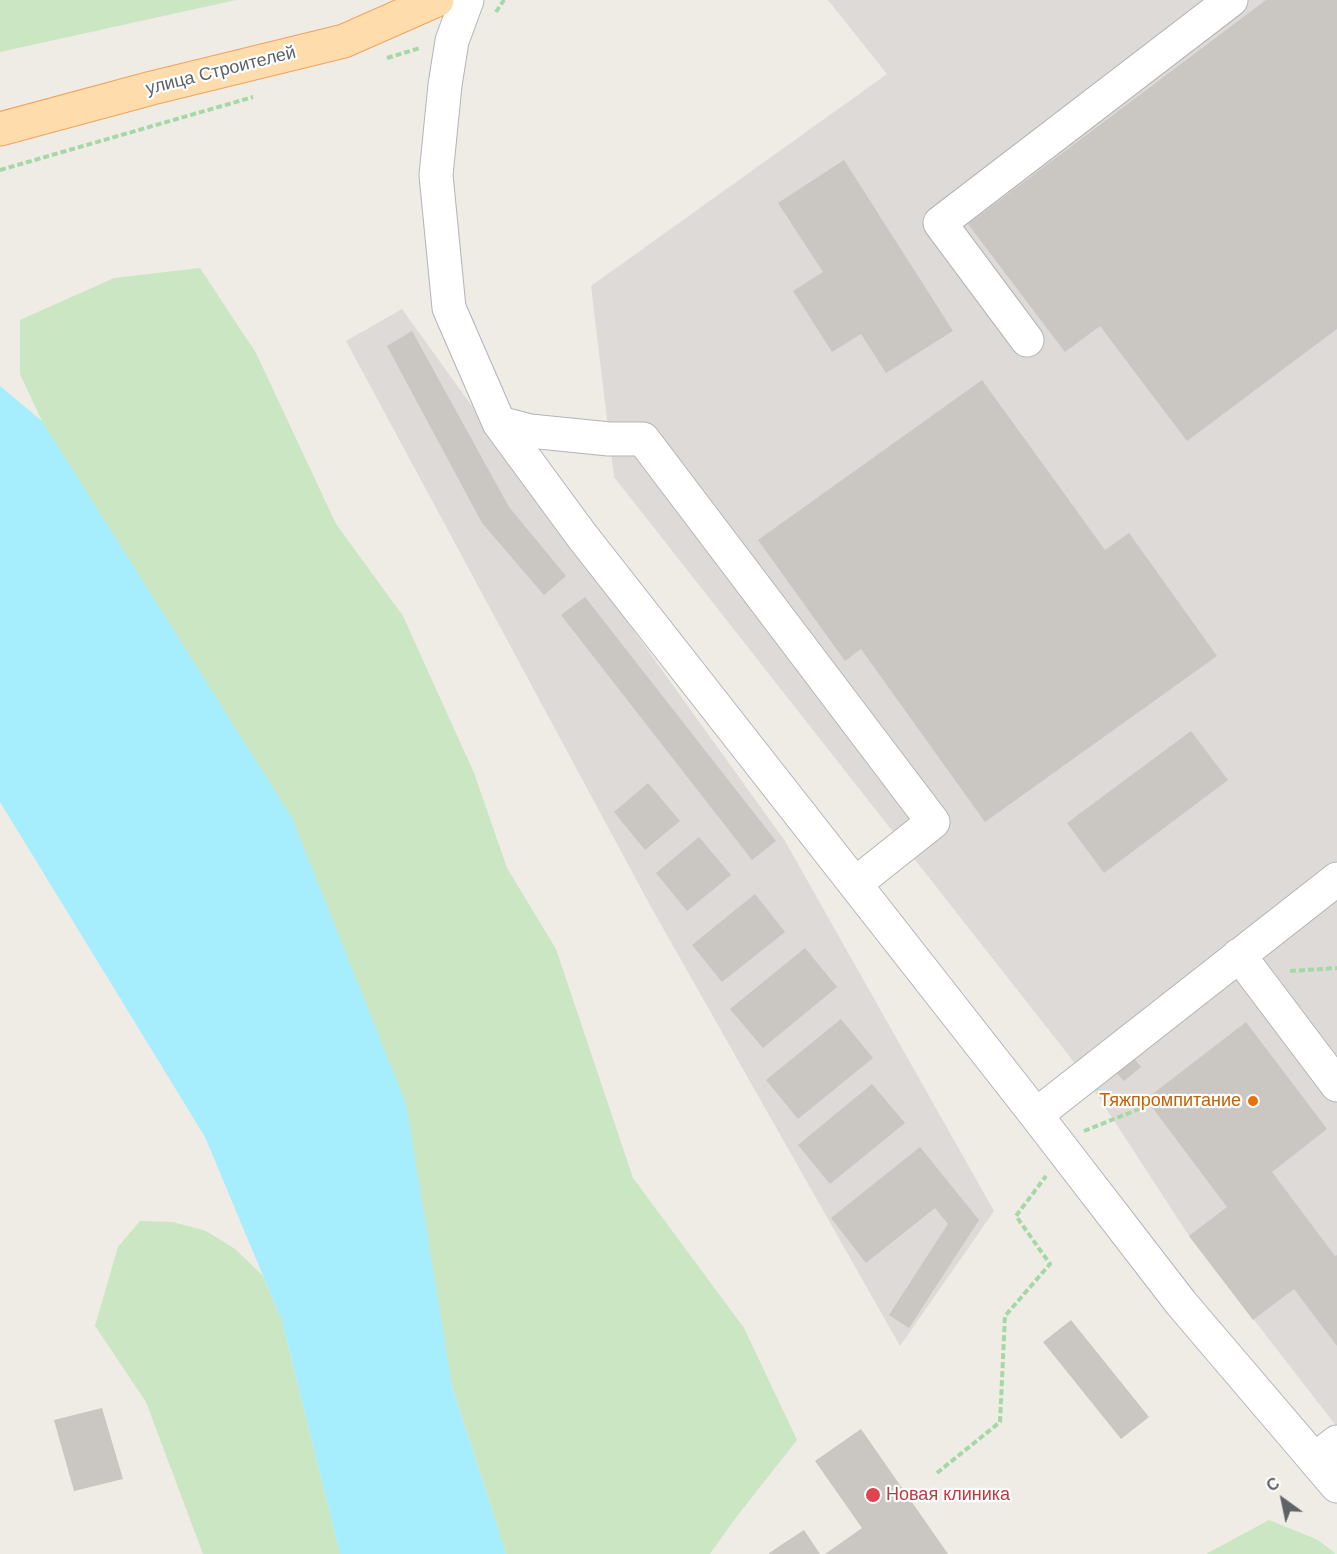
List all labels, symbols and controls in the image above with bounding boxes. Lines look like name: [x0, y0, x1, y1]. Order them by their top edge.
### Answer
street label: улица Строителей: [144, 42, 298, 100]
place label: Тяжпромпитание: [1099, 1090, 1241, 1112]
marker: Тяжпромпитание: [1246, 1094, 1260, 1108]
north arrow: [1253, 1470, 1313, 1530]
text: С: [1263, 1474, 1282, 1495]
place label: Новая клиника: [886, 1484, 1010, 1506]
marker: Новая клиника: [864, 1486, 882, 1504]

